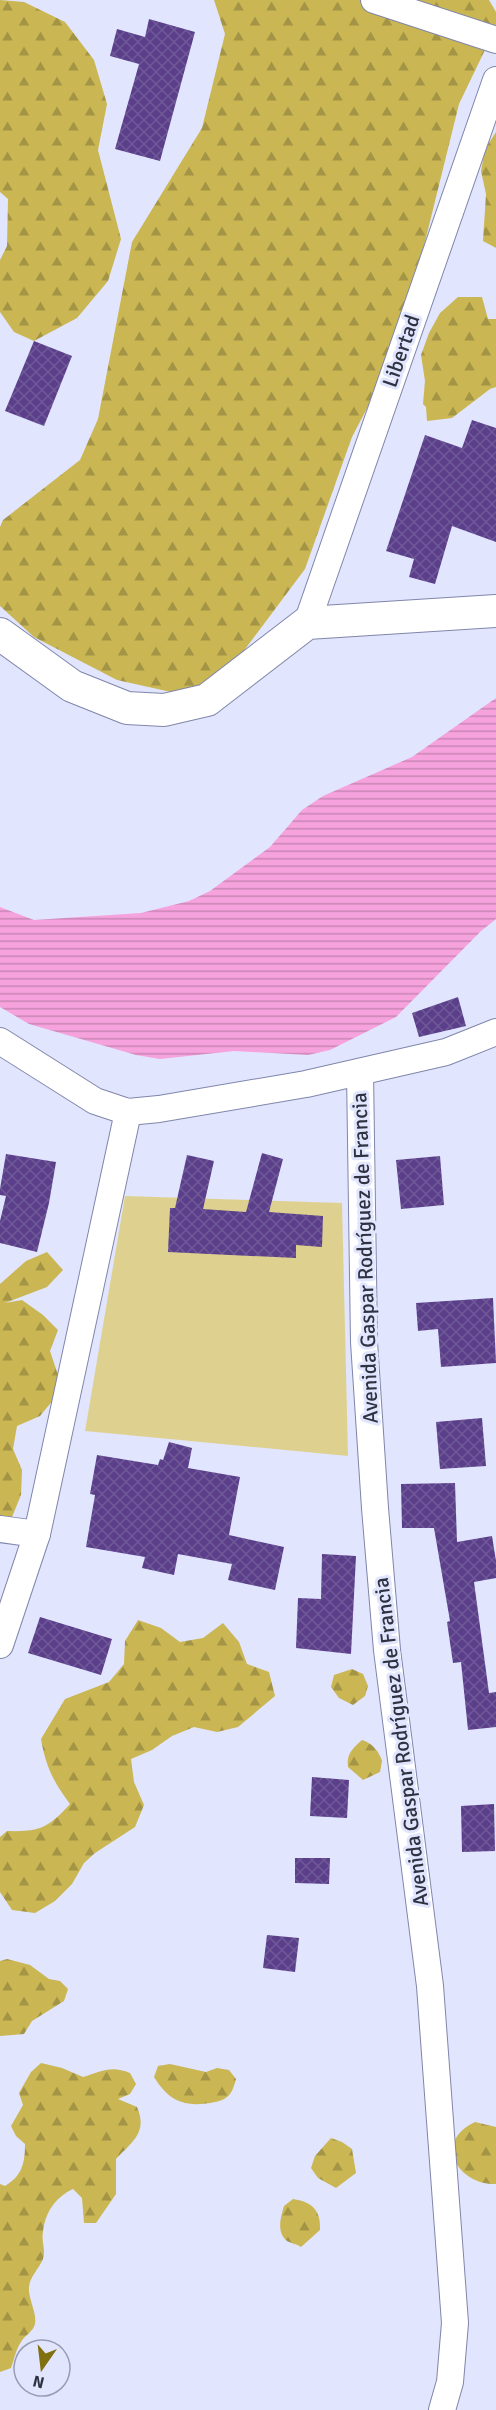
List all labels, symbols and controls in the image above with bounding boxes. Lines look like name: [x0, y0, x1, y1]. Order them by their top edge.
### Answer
street label: Libertad: [376, 311, 426, 391]
street label: Avenida Gaspar Rodríguez de Francia: [346, 1092, 384, 1424]
street label: Avenida Gaspar Rodríguez de Francia: [368, 1576, 434, 1908]
north arrow: [12, 2338, 72, 2398]
text: N: [31, 2371, 46, 2393]

